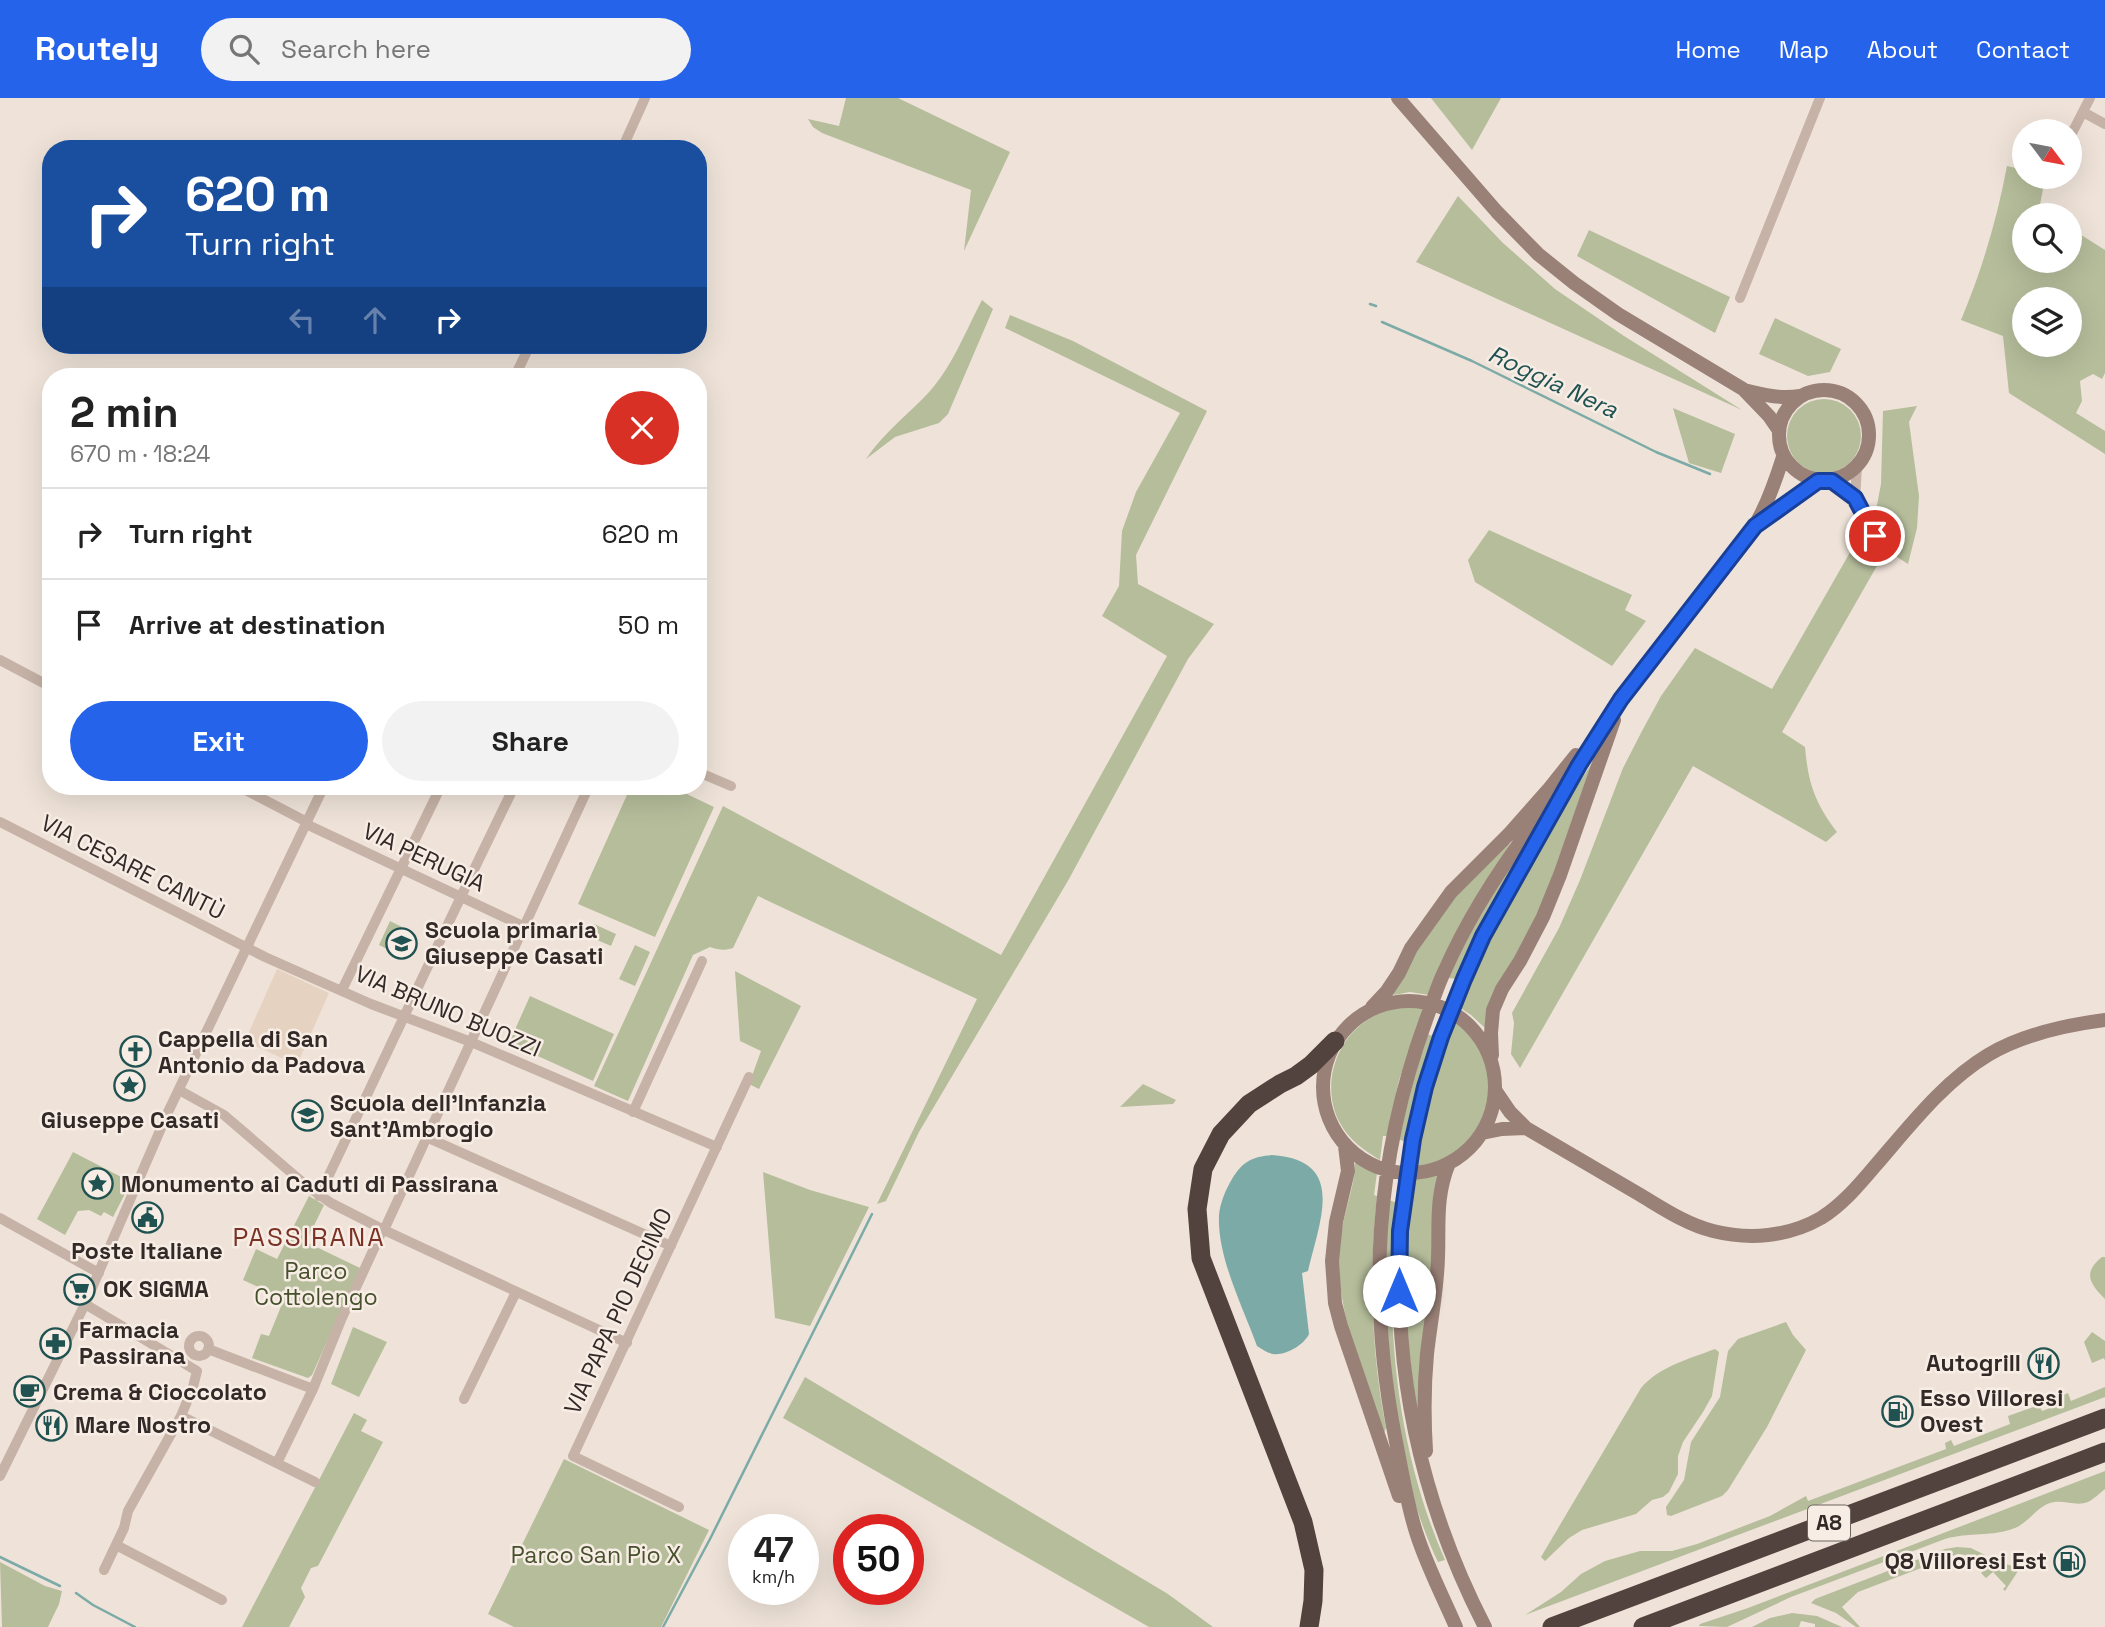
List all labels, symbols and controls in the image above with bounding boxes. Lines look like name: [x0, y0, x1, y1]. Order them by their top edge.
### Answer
search box: [201, 18, 691, 81]
text: Routely: [35, 28, 159, 70]
icon: search: [225, 30, 263, 68]
text: Search here: [281, 32, 431, 66]
text: Home: [1675, 34, 1741, 65]
text: Map: [1779, 34, 1829, 65]
text: About: [1867, 34, 1938, 65]
text: Contact: [1976, 34, 2070, 65]
north arrow: [2012, 119, 2082, 189]
map controls: [2012, 119, 2082, 357]
text: 620 m: [185, 163, 330, 225]
icon: right: [70, 168, 161, 259]
button: search: [2012, 203, 2082, 273]
text: Turn right: [185, 224, 335, 264]
button: layers: [2012, 287, 2082, 357]
icon: left: [283, 301, 321, 339]
icon: ahead: [356, 301, 394, 339]
icon: right: [429, 301, 467, 339]
water label: Roggia Nera: [1484, 338, 1623, 425]
text: 2 min: [70, 386, 179, 439]
button: close: [605, 391, 679, 465]
text: 670 m · 18:24: [70, 439, 210, 469]
pin: [1845, 506, 1905, 566]
icon: right: [70, 515, 108, 553]
text: Turn right: [129, 517, 253, 551]
text: 620 m: [602, 517, 679, 551]
icon: arrive: [1856, 517, 1894, 555]
icon: arrive: [70, 606, 108, 644]
text: Arrive at destination: [129, 608, 386, 642]
text: 50 m: [618, 608, 679, 642]
button: Exit: [70, 701, 368, 781]
button: Share: [382, 701, 679, 781]
street label: VIA CESARE CANTÙ: [36, 808, 230, 926]
street label: VIA PERUGIA: [358, 816, 490, 898]
place label: Scuola primaria Giuseppe Casati: [425, 915, 603, 971]
school or university icon: Scuola primaria Giuseppe Casati: [385, 926, 419, 960]
street label: VIA BRUNO BUOZZI: [350, 958, 546, 1064]
place label: Cappella di San Antonio da Padova: [158, 1024, 365, 1080]
church icon: Cappella di San Antonio da Padova: [118, 1035, 152, 1069]
place icon: Giuseppe Casati: [113, 1069, 147, 1103]
place label: Scuola dell'Infanzia Sant'Ambrogio: [330, 1088, 546, 1144]
school or university icon: Scuola dell'Infanzia Sant'Ambrogio: [290, 1099, 324, 1133]
place label: Giuseppe Casati: [41, 1105, 219, 1135]
place icon: Monumento ai Caduti di Passirana: [81, 1167, 115, 1201]
place label: Monumento ai Caduti di Passirana: [121, 1169, 498, 1199]
public building icon: Poste Italiane: [130, 1200, 164, 1234]
street label: VIA PAPA PIO DECIMO: [557, 1203, 679, 1419]
district label: PASSIRANA: [232, 1220, 386, 1254]
place label: Poste Italiane: [71, 1236, 223, 1266]
position arrow: [1362, 1254, 1436, 1328]
park label: Parco Cottolengo: [254, 1256, 378, 1312]
supermarket icon: OK SIGMA: [63, 1272, 97, 1306]
place label: OK SIGMA: [103, 1274, 209, 1304]
place label: Farmacia Passirana: [79, 1315, 186, 1371]
pharmacy icon: Farmacia Passirana: [39, 1326, 73, 1360]
restaurant icon: Autogrill: [2027, 1346, 2061, 1380]
place label: Autogrill: [1926, 1348, 2021, 1378]
cafe icon: Crema & Cioccolato: [13, 1375, 47, 1409]
place label: Crema & Cioccolato: [53, 1377, 267, 1407]
place label: Esso Villoresi Ovest: [1920, 1383, 2063, 1439]
fuel station icon: Esso Villoresi Ovest: [1880, 1394, 1914, 1428]
restaurant icon: Mare Nostro: [35, 1408, 69, 1442]
place label: Mare Nostro: [75, 1410, 211, 1440]
road number: A8: [1808, 1506, 1850, 1540]
speed limit sign: 50: [833, 1514, 924, 1605]
text: 47: [753, 1528, 794, 1572]
park label: Parco San Pio X: [511, 1540, 681, 1570]
fuel station icon: Q8 Villoresi Est: [2053, 1544, 2087, 1578]
place label: Q8 Villoresi Est: [1884, 1546, 2047, 1576]
text: km/h: [752, 1565, 795, 1588]

